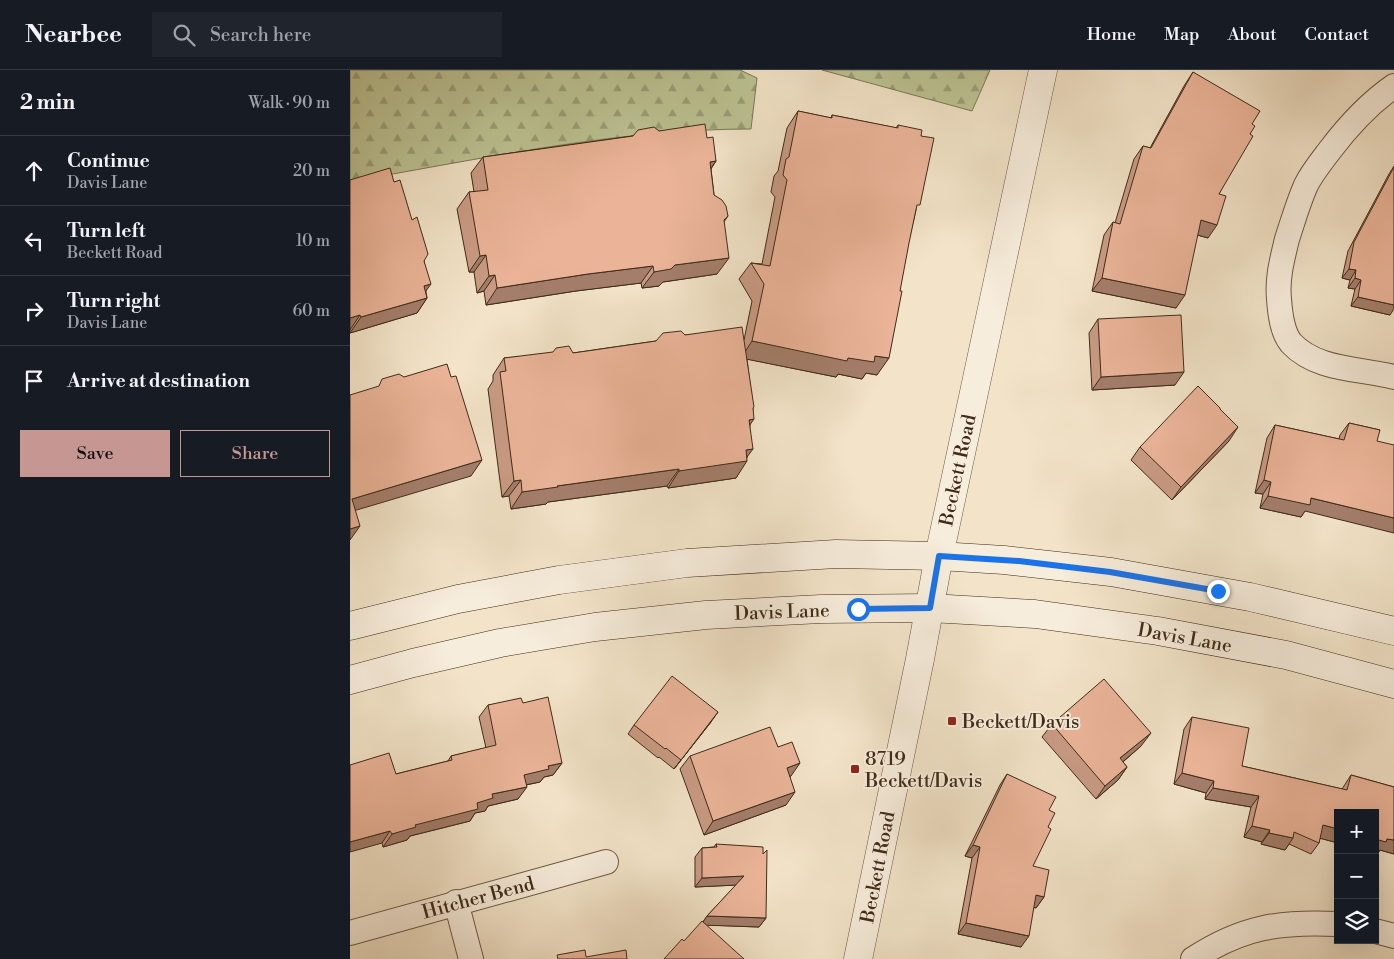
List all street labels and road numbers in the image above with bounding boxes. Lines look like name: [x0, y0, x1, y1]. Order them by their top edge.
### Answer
street label: Beckett Road: [934, 412, 982, 529]
street label: Davis Lane: [734, 598, 830, 626]
street label: Davis Lane: [1136, 618, 1234, 658]
street label: Beckett Road: [855, 809, 901, 926]
street label: Hitcher Bend: [419, 871, 537, 924]

